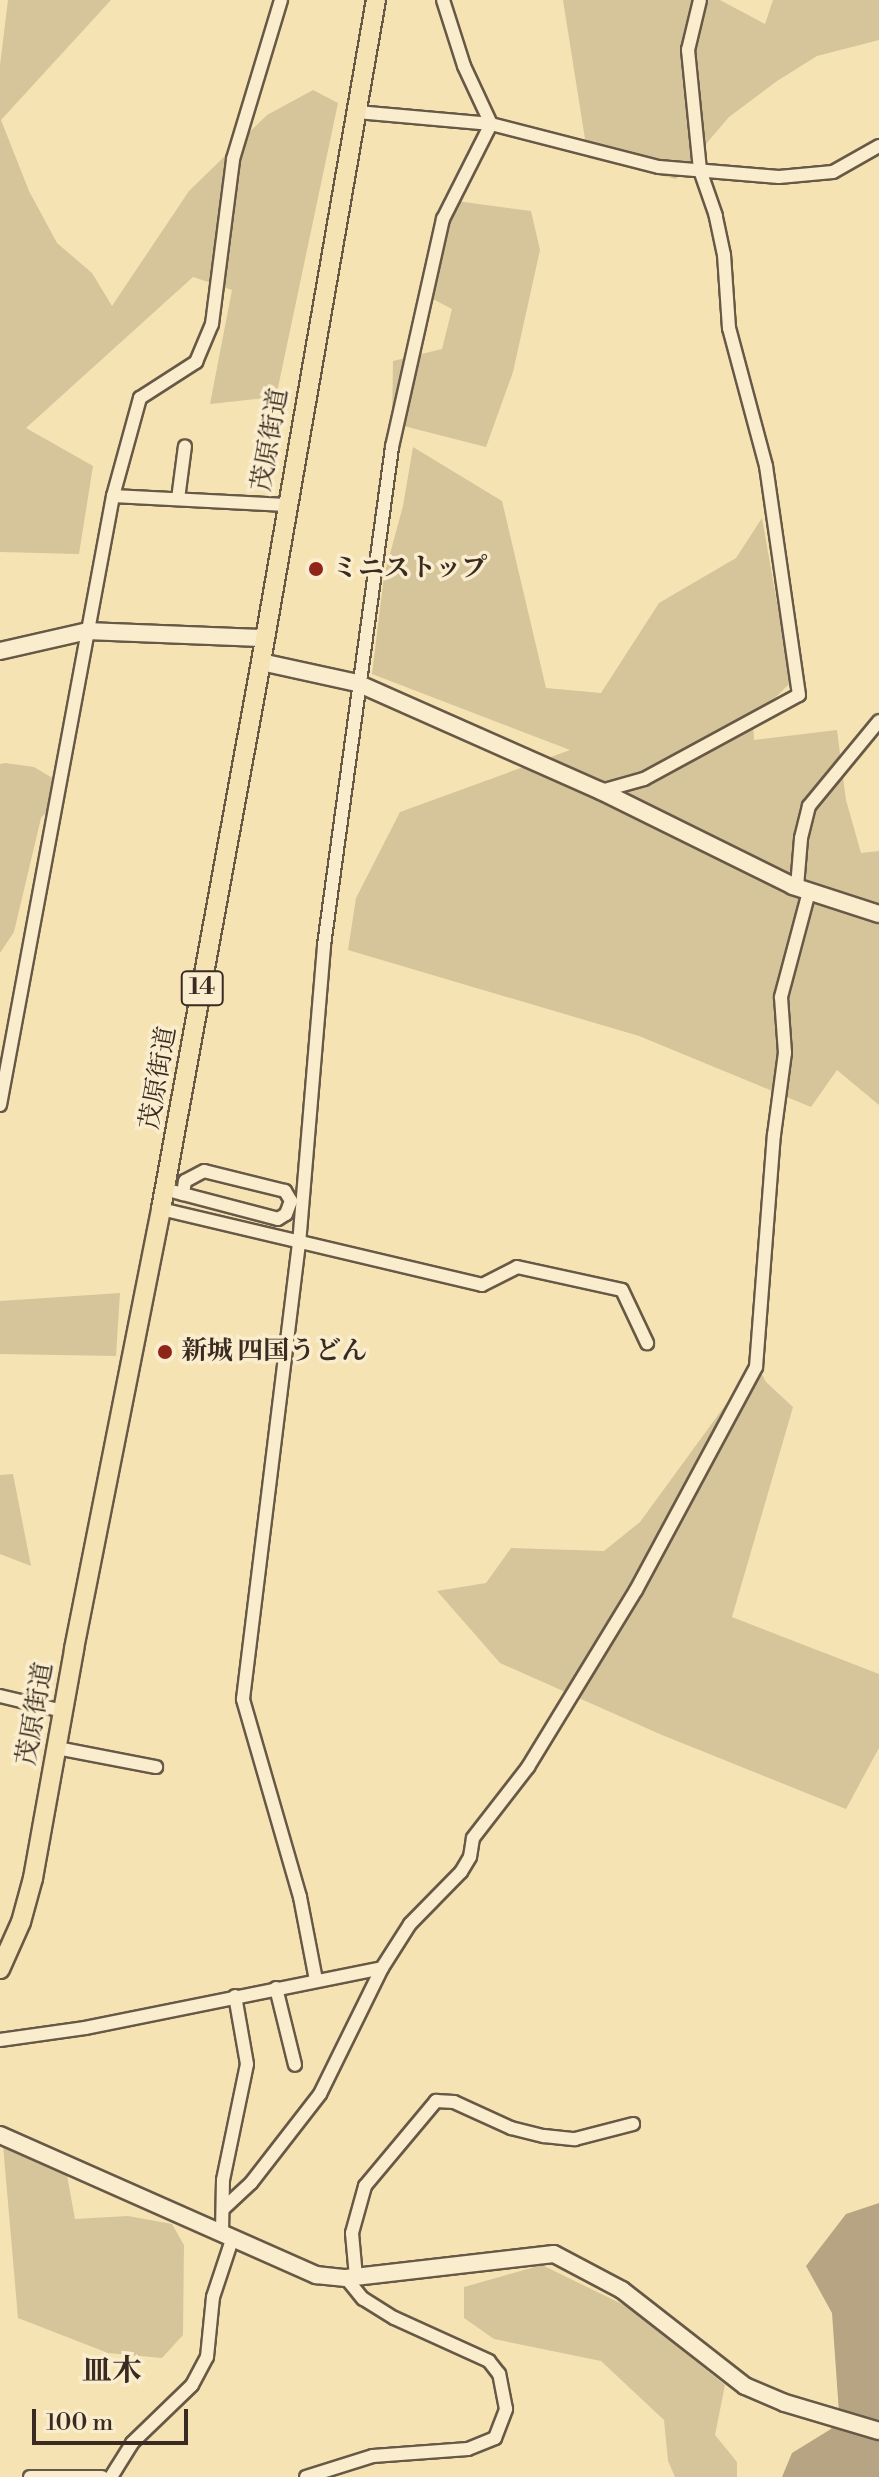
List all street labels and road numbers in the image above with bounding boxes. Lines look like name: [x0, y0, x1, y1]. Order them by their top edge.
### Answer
street label: 茂原街道: [247, 386, 295, 494]
road number: 14: [180, 968, 224, 1008]
street label: 茂原街道: [135, 1024, 183, 1132]
street label: 茂原街道: [12, 1660, 60, 1768]

